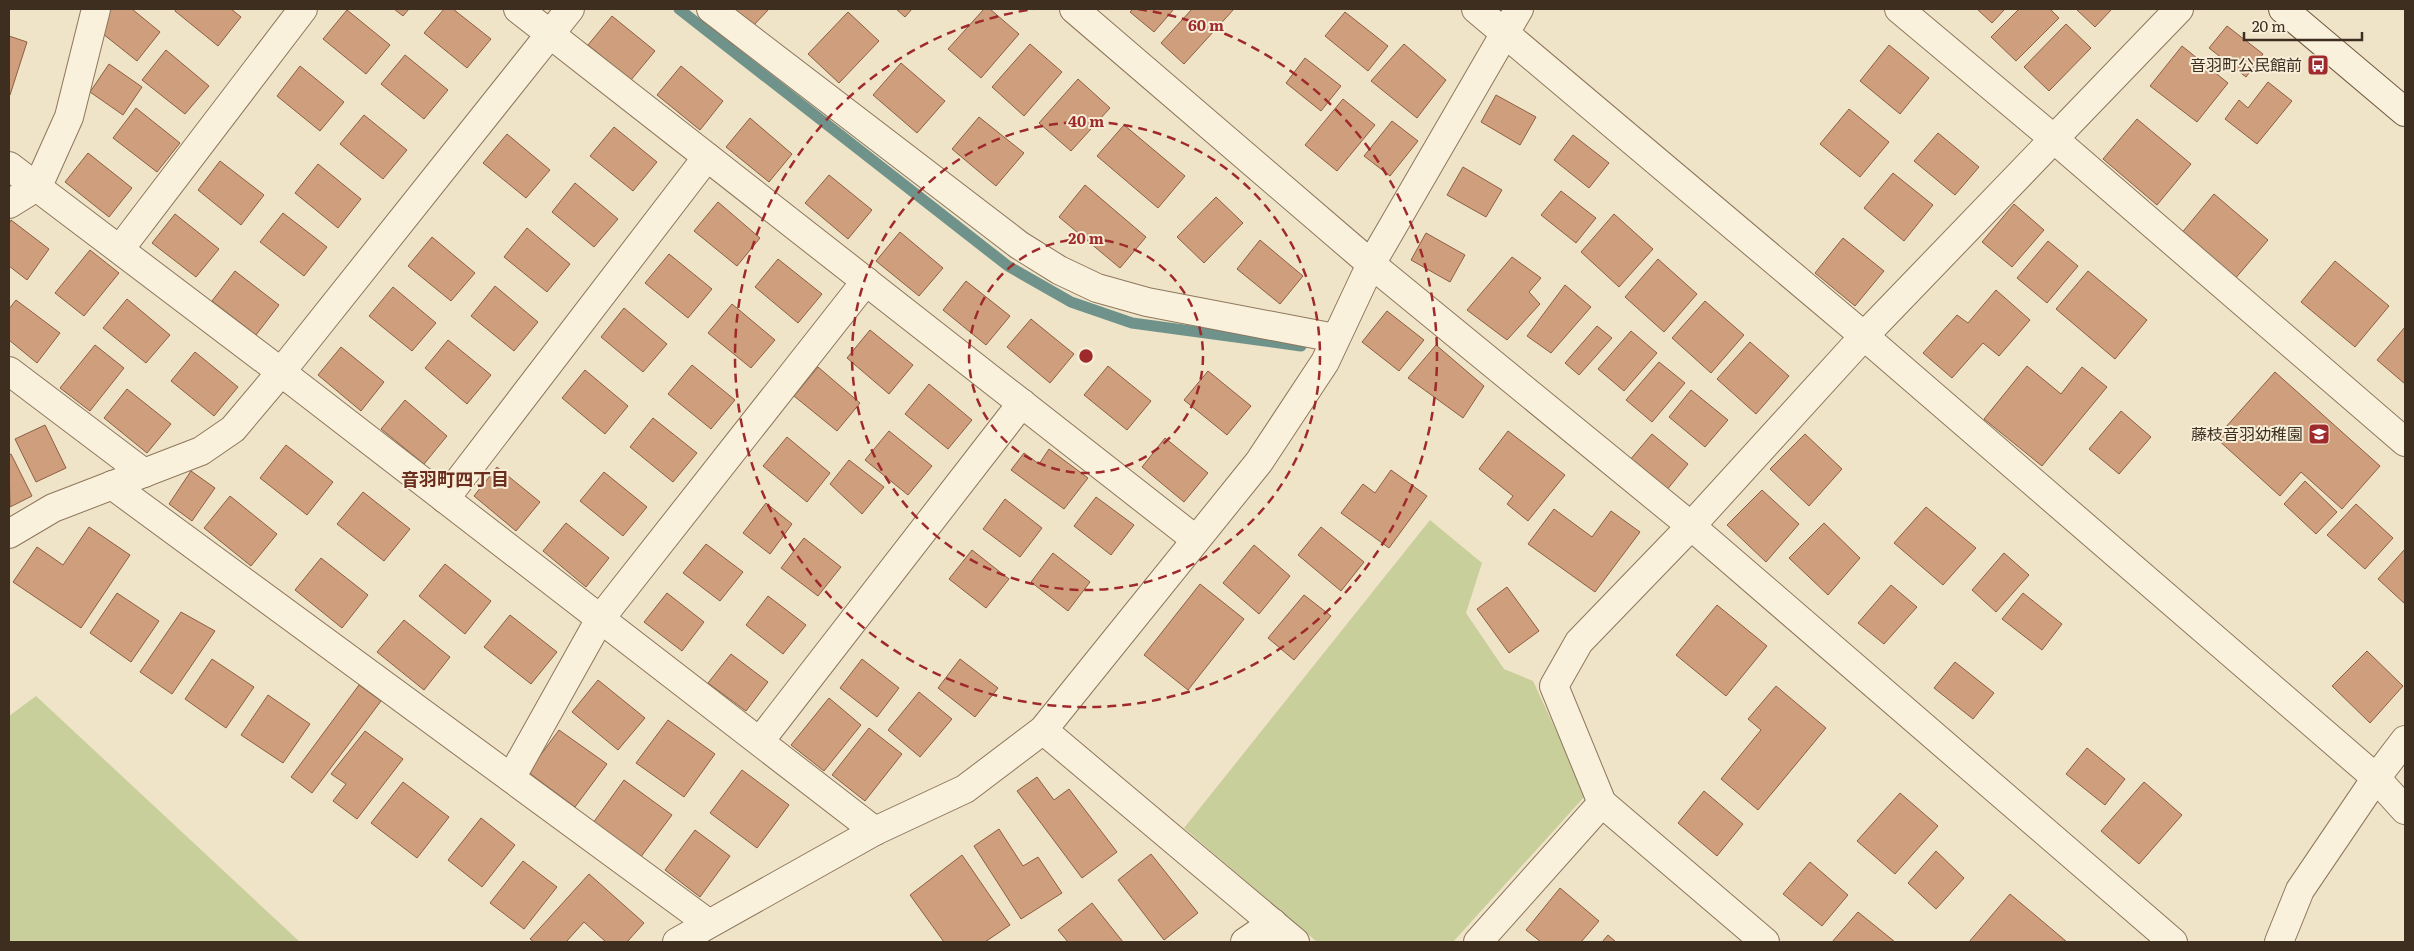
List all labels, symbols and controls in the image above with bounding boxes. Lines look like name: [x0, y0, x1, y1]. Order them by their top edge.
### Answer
scale bar: [2244, 10, 2362, 42]
text: 60 m: [1188, 13, 1224, 36]
text: 20 m: [2252, 14, 2286, 37]
place label: 音羽町公民館前: [2190, 52, 2302, 76]
bus stop icon: 音羽町公民館前: [2306, 53, 2330, 77]
text: 40 m: [1068, 109, 1104, 132]
text: 20 m: [1068, 226, 1104, 249]
centre of rings: [1077, 347, 1095, 365]
place label: 藤枝音羽幼稚園: [2191, 421, 2303, 445]
school or university icon: 藤枝音羽幼稚園: [2307, 422, 2331, 446]
district label: 音羽町四丁目: [401, 465, 509, 492]

